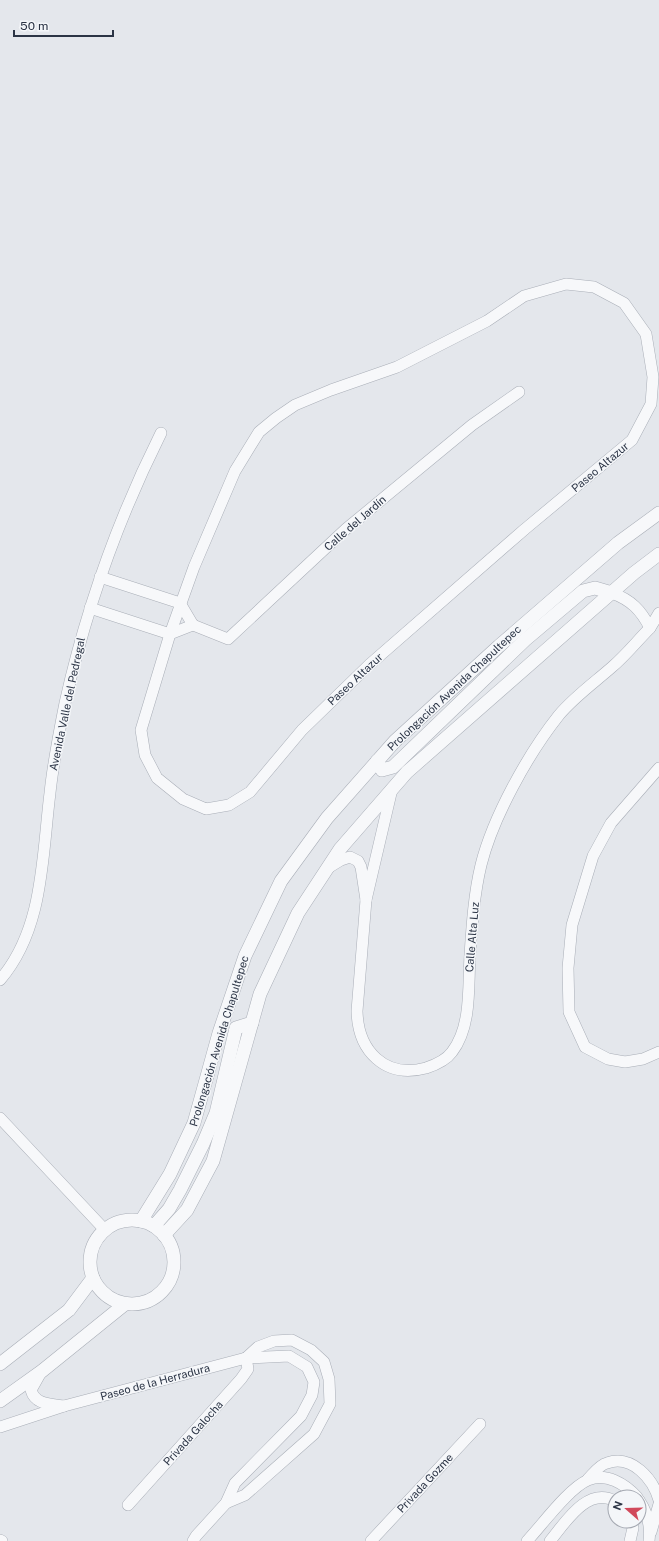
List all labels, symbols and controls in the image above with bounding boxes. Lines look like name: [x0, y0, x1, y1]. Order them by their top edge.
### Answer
scale bar: [14, 12, 113, 38]
text: 50 m: [20, 19, 48, 33]
street label: Paseo Altazur: [569, 440, 631, 494]
street label: Calle del Jardín: [322, 493, 388, 553]
street label: Prolongación Avenida Chapultepec: [385, 623, 523, 753]
street label: Avenida Valle del Pedregal: [47, 636, 87, 772]
street label: Paseo Altazur: [325, 651, 385, 707]
street label: Calle Alta Luz: [463, 901, 481, 973]
street label: Prolongación Avenida Chapultepec: [187, 954, 251, 1128]
street label: Paseo de la Herradura: [99, 1362, 211, 1402]
street label: Privada Galocha: [161, 1398, 225, 1468]
street label: Privada Gozme: [395, 1451, 455, 1515]
north arrow: [607, 1489, 647, 1529]
text: N: [610, 1499, 625, 1512]

